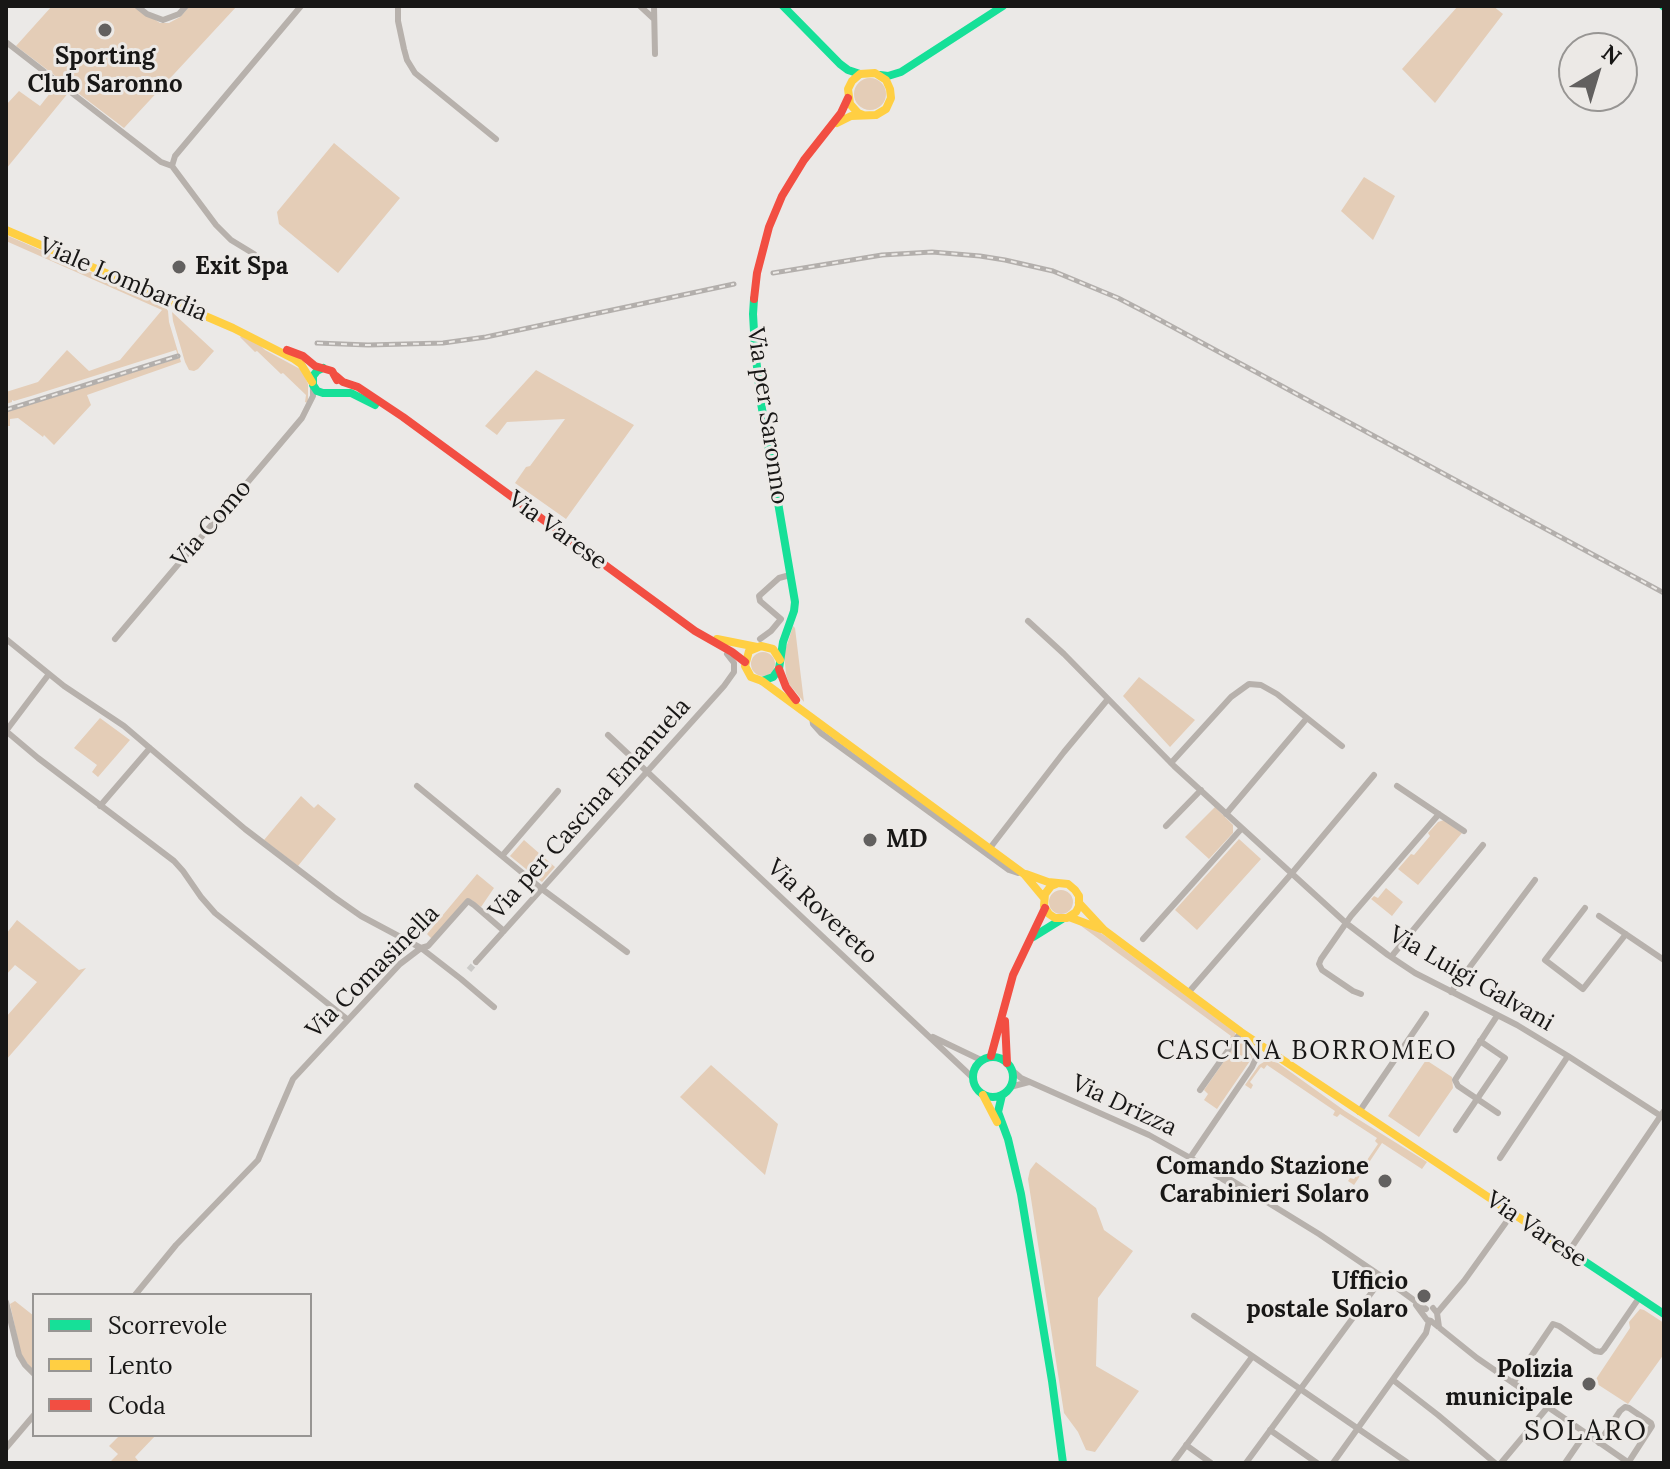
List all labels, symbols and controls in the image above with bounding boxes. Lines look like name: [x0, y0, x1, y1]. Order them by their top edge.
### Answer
marker: Sporting Club Saronno: [96, 21, 114, 39]
north arrow: [1558, 32, 1638, 112]
text: N: [1596, 38, 1627, 71]
place label: Sporting Club Saronno: [28, 43, 182, 99]
street label: Viale Lombardia: [35, 232, 211, 328]
place label: Exit Spa: [195, 253, 288, 281]
marker: Exit Spa: [170, 258, 188, 276]
street label: Via per Saronno: [740, 326, 794, 506]
street label: Via Como: [166, 474, 258, 574]
street label: Via Varese: [502, 485, 612, 577]
street label: Via per Cascina Emanuela: [483, 693, 697, 925]
place label: MD: [886, 826, 928, 854]
marker: MD: [861, 831, 879, 849]
street label: Via Rovereto: [761, 853, 883, 971]
street label: Via Comasinella: [300, 899, 446, 1045]
street label: Via Luigi Galvani: [1384, 920, 1558, 1038]
district label: CASCINA BORROMEO: [1156, 1036, 1458, 1068]
street label: Via Drizza: [1067, 1069, 1181, 1143]
place label: Comando Stazione Carabinieri Solaro: [1156, 1153, 1369, 1209]
marker: Comando Stazione Carabinieri Solaro: [1376, 1172, 1394, 1190]
street label: Via Varese: [1480, 1186, 1592, 1274]
place label: Ufficio postale Solaro: [1246, 1268, 1408, 1324]
marker: Ufficio postale Solaro: [1415, 1287, 1433, 1305]
legend: [32, 1293, 312, 1437]
text: Scorrevole: [108, 1310, 227, 1341]
text: Lento: [108, 1350, 173, 1381]
place label: Polizia municipale: [1445, 1356, 1573, 1412]
marker: Polizia municipale: [1580, 1375, 1598, 1393]
text: Coda: [108, 1390, 166, 1421]
district label: SOLARO: [1524, 1415, 1648, 1449]

